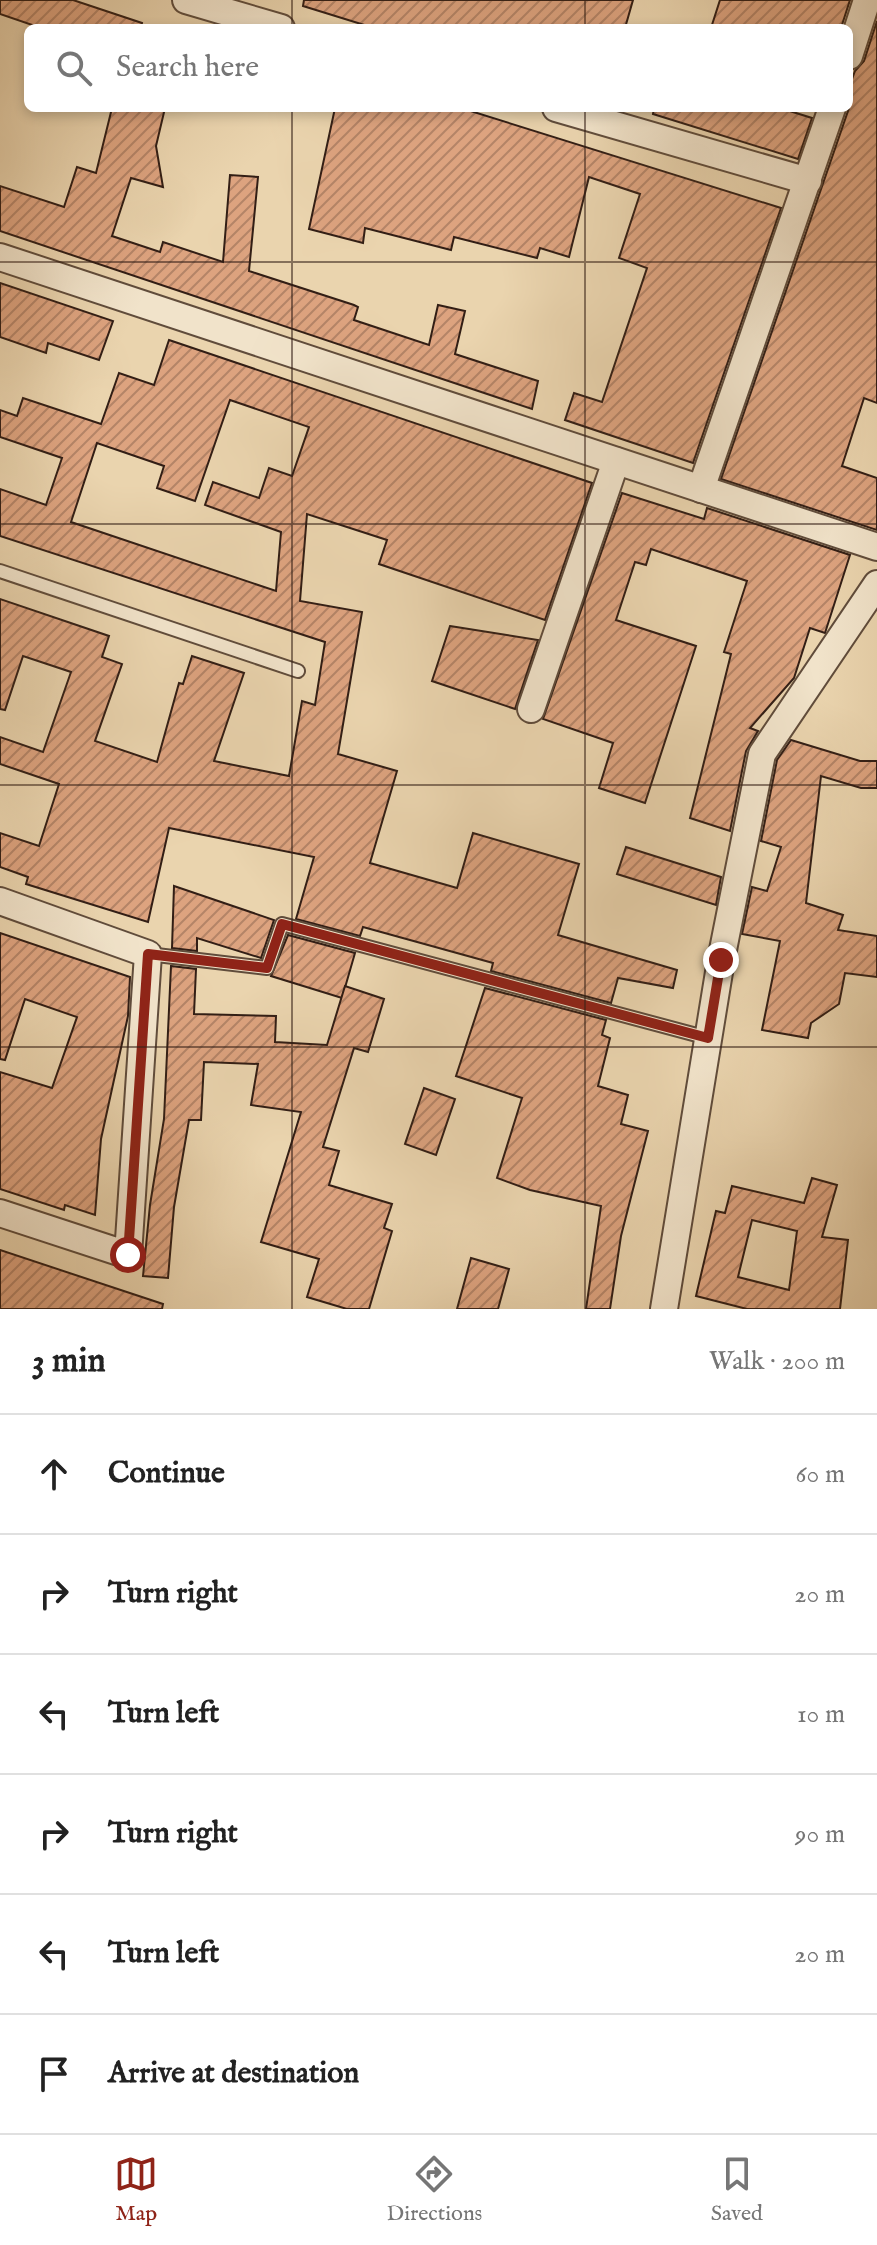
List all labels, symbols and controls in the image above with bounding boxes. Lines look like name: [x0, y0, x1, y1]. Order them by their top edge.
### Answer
search box: [24, 24, 853, 112]
icon: search: [52, 46, 96, 90]
text: Search here: [116, 49, 259, 87]
route end: [703, 942, 739, 978]
route start: [110, 1237, 146, 1273]
text: 3 min: [32, 1340, 106, 1383]
text: Walk · 200 m: [709, 1345, 845, 1378]
icon: ahead: [32, 1452, 76, 1496]
text: Continue: [108, 1455, 225, 1493]
text: 60 m: [796, 1458, 845, 1491]
icon: right: [32, 1572, 76, 1616]
text: Turn right: [108, 1575, 238, 1613]
text: 20 m: [794, 1578, 845, 1611]
icon: left: [32, 1692, 76, 1736]
text: Turn left: [108, 1695, 219, 1733]
text: 10 m: [797, 1698, 845, 1731]
icon: right: [32, 1812, 76, 1856]
text: Turn right: [108, 1815, 238, 1853]
text: 90 m: [795, 1818, 845, 1851]
icon: left: [32, 1932, 76, 1976]
text: Turn left: [108, 1935, 219, 1973]
text: 20 m: [794, 1938, 845, 1971]
icon: arrive: [32, 2052, 76, 2096]
text: Arrive at destination: [108, 2055, 359, 2093]
tab: Map: [114, 2152, 158, 2228]
tab: Directions: [387, 2152, 482, 2228]
tab: Saved: [711, 2152, 763, 2228]

